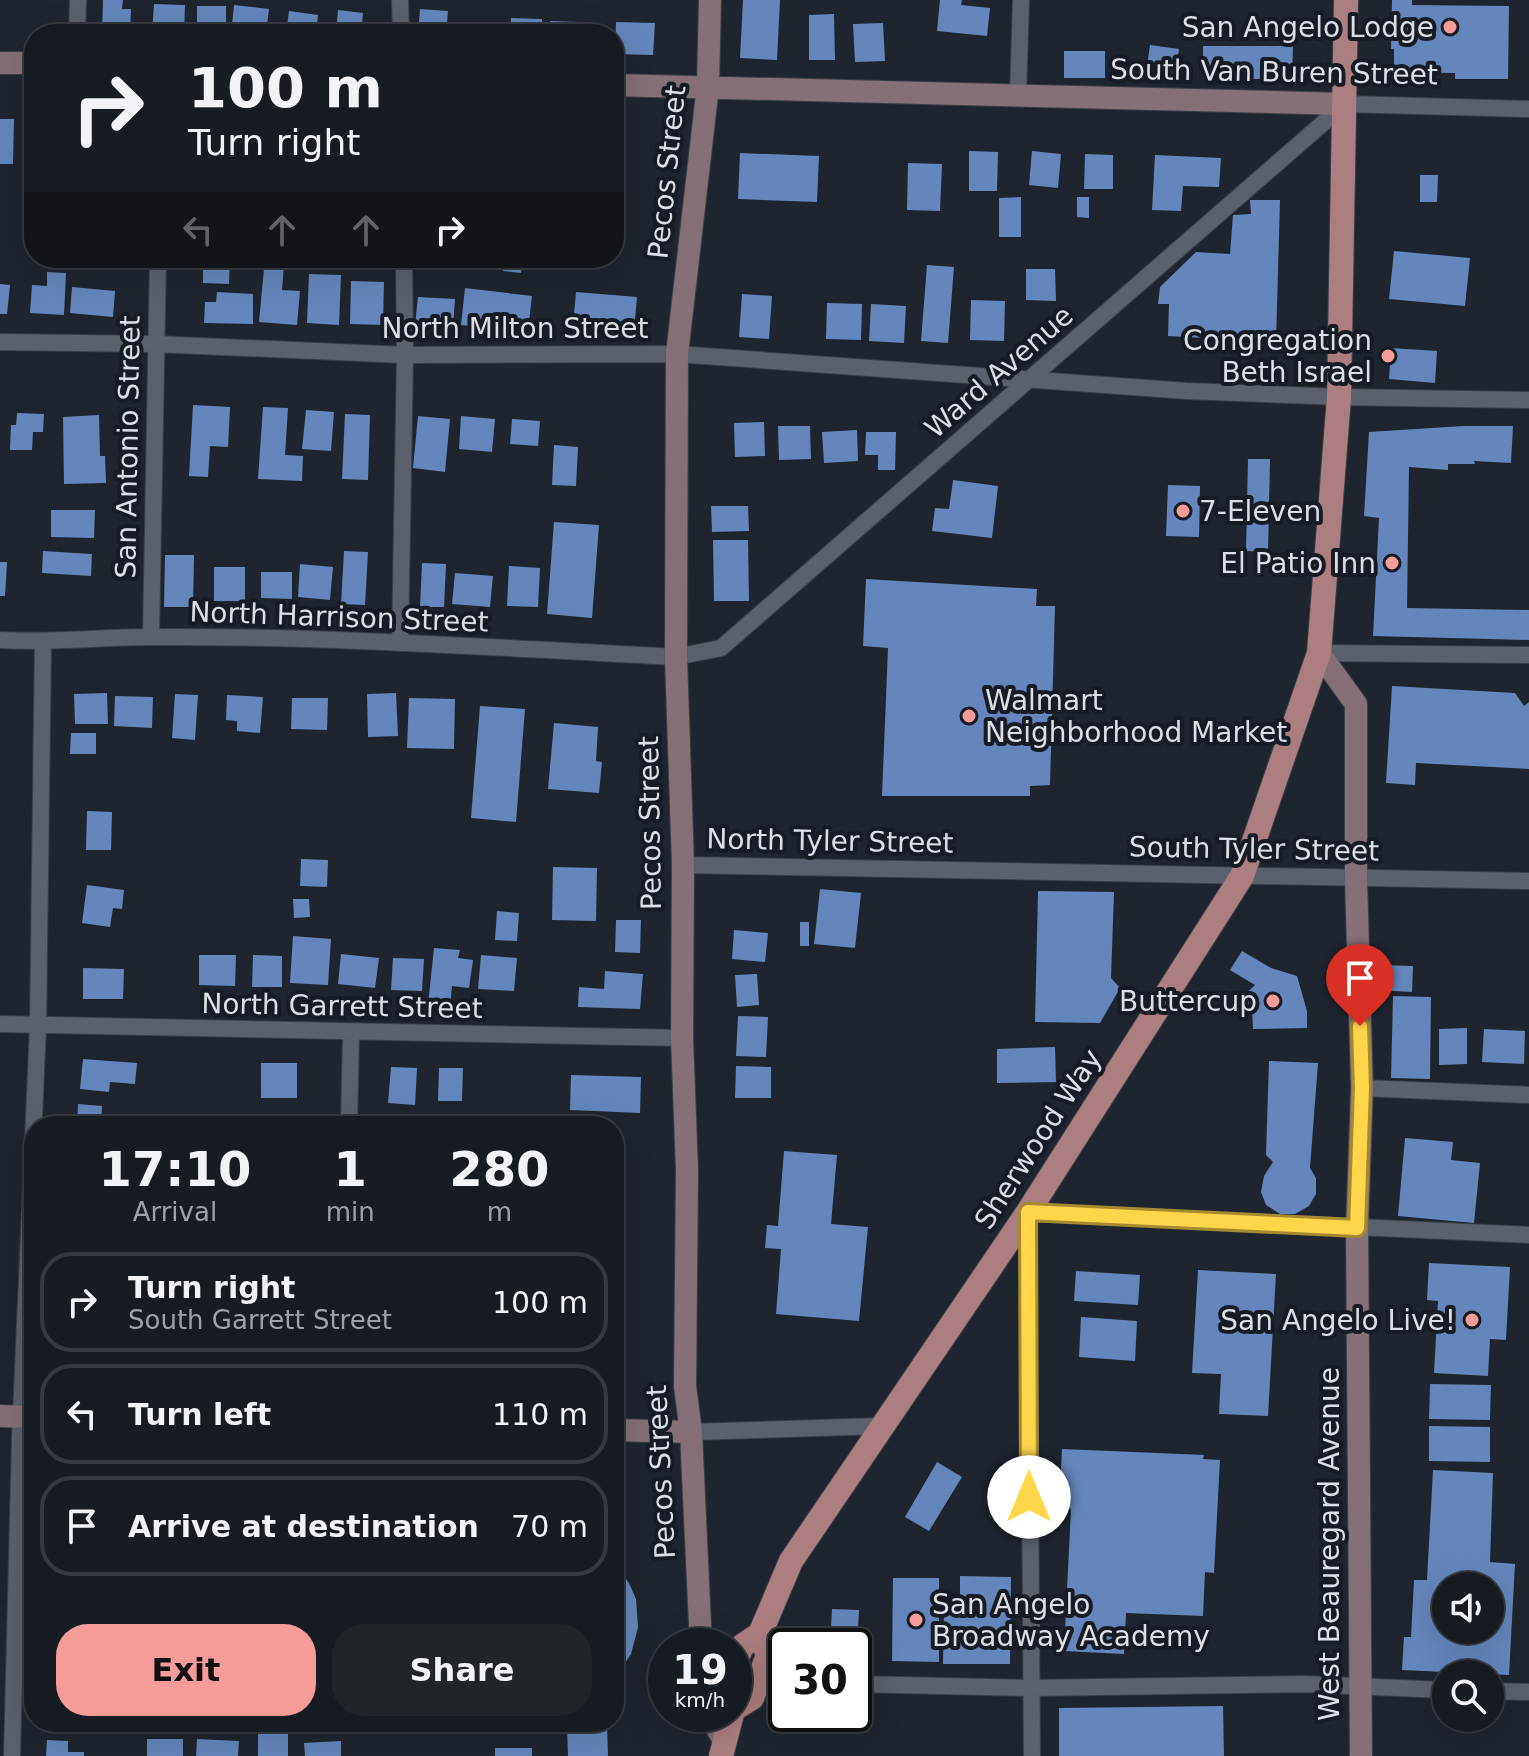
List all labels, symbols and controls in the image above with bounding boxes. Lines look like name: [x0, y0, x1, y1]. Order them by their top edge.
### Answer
place label: San Angelo Lodge: [1182, 11, 1434, 44]
marker: San Angelo Lodge: [1441, 18, 1459, 36]
street label: South Van Buren Street: [1110, 53, 1438, 91]
text: 100 m: [188, 55, 383, 120]
icon: right: [56, 56, 160, 160]
street label: Pecos Street: [641, 84, 693, 260]
text: Turn right: [188, 122, 360, 163]
icon: left: [176, 208, 220, 252]
icon: ahead: [260, 208, 304, 252]
icon: ahead: [344, 208, 388, 252]
icon: right: [428, 208, 472, 252]
street label: Ward Avenue: [918, 299, 1080, 445]
street label: North Milton Street: [382, 312, 648, 345]
street label: San Antonio Street: [109, 315, 147, 579]
place label: Congregation Beth Israel: [1183, 324, 1372, 389]
marker: Congregation Beth Israel: [1379, 347, 1397, 365]
place label: 7-Eleven: [1199, 495, 1321, 528]
marker: 7-Eleven: [1174, 502, 1192, 520]
place label: El Patio Inn: [1220, 547, 1376, 580]
marker: El Patio Inn: [1383, 554, 1401, 572]
street label: North Harrison Street: [189, 595, 489, 639]
place label: Walmart Neighborhood Market: [985, 684, 1287, 749]
marker: Walmart Neighborhood Market: [960, 707, 978, 725]
street label: Pecos Street: [632, 736, 668, 910]
street label: North Tyler Street: [706, 822, 954, 860]
street label: South Tyler Street: [1129, 830, 1379, 868]
pin: [1326, 944, 1394, 1026]
icon: arrive: [1338, 956, 1382, 1000]
place label: Buttercup: [1119, 985, 1257, 1018]
street label: North Garrett Street: [201, 987, 483, 1025]
marker: Buttercup: [1264, 992, 1282, 1010]
street label: Sherwood Way: [968, 1043, 1108, 1235]
text: 17:10: [98, 1141, 251, 1197]
text: 1: [334, 1141, 367, 1197]
text: 280: [449, 1141, 549, 1197]
text: Arrival: [133, 1197, 217, 1227]
text: min: [326, 1197, 375, 1227]
text: m: [487, 1197, 512, 1227]
text: Turn right: [128, 1270, 295, 1305]
icon: right: [60, 1280, 104, 1324]
text: 100 m: [492, 1285, 588, 1320]
place label: San Angelo Live!: [1220, 1304, 1456, 1337]
text: South Garrett Street: [128, 1305, 392, 1335]
marker: San Angelo Live!: [1463, 1311, 1481, 1329]
street label: West Beauregard Avenue: [1313, 1367, 1346, 1721]
street label: Pecos Street: [640, 1384, 682, 1560]
icon: left: [60, 1392, 104, 1436]
text: Turn left: [128, 1397, 271, 1432]
text: 110 m: [492, 1397, 588, 1432]
position arrow: [987, 1455, 1071, 1539]
icon: arrive: [60, 1504, 104, 1548]
text: Arrive at destination: [128, 1509, 479, 1544]
text: 70 m: [511, 1509, 588, 1544]
map controls: [1432, 1572, 1504, 1732]
button: sound: [1432, 1572, 1504, 1644]
place label: San Angelo Broadway Academy: [932, 1588, 1210, 1653]
marker: San Angelo Broadway Academy: [907, 1611, 925, 1629]
button: Exit: [56, 1624, 316, 1716]
button: Share: [332, 1624, 592, 1716]
speed limit sign: 30: [768, 1628, 872, 1732]
text: 19: [672, 1647, 728, 1693]
button: search: [1432, 1660, 1504, 1732]
text: km/h: [675, 1688, 725, 1712]

